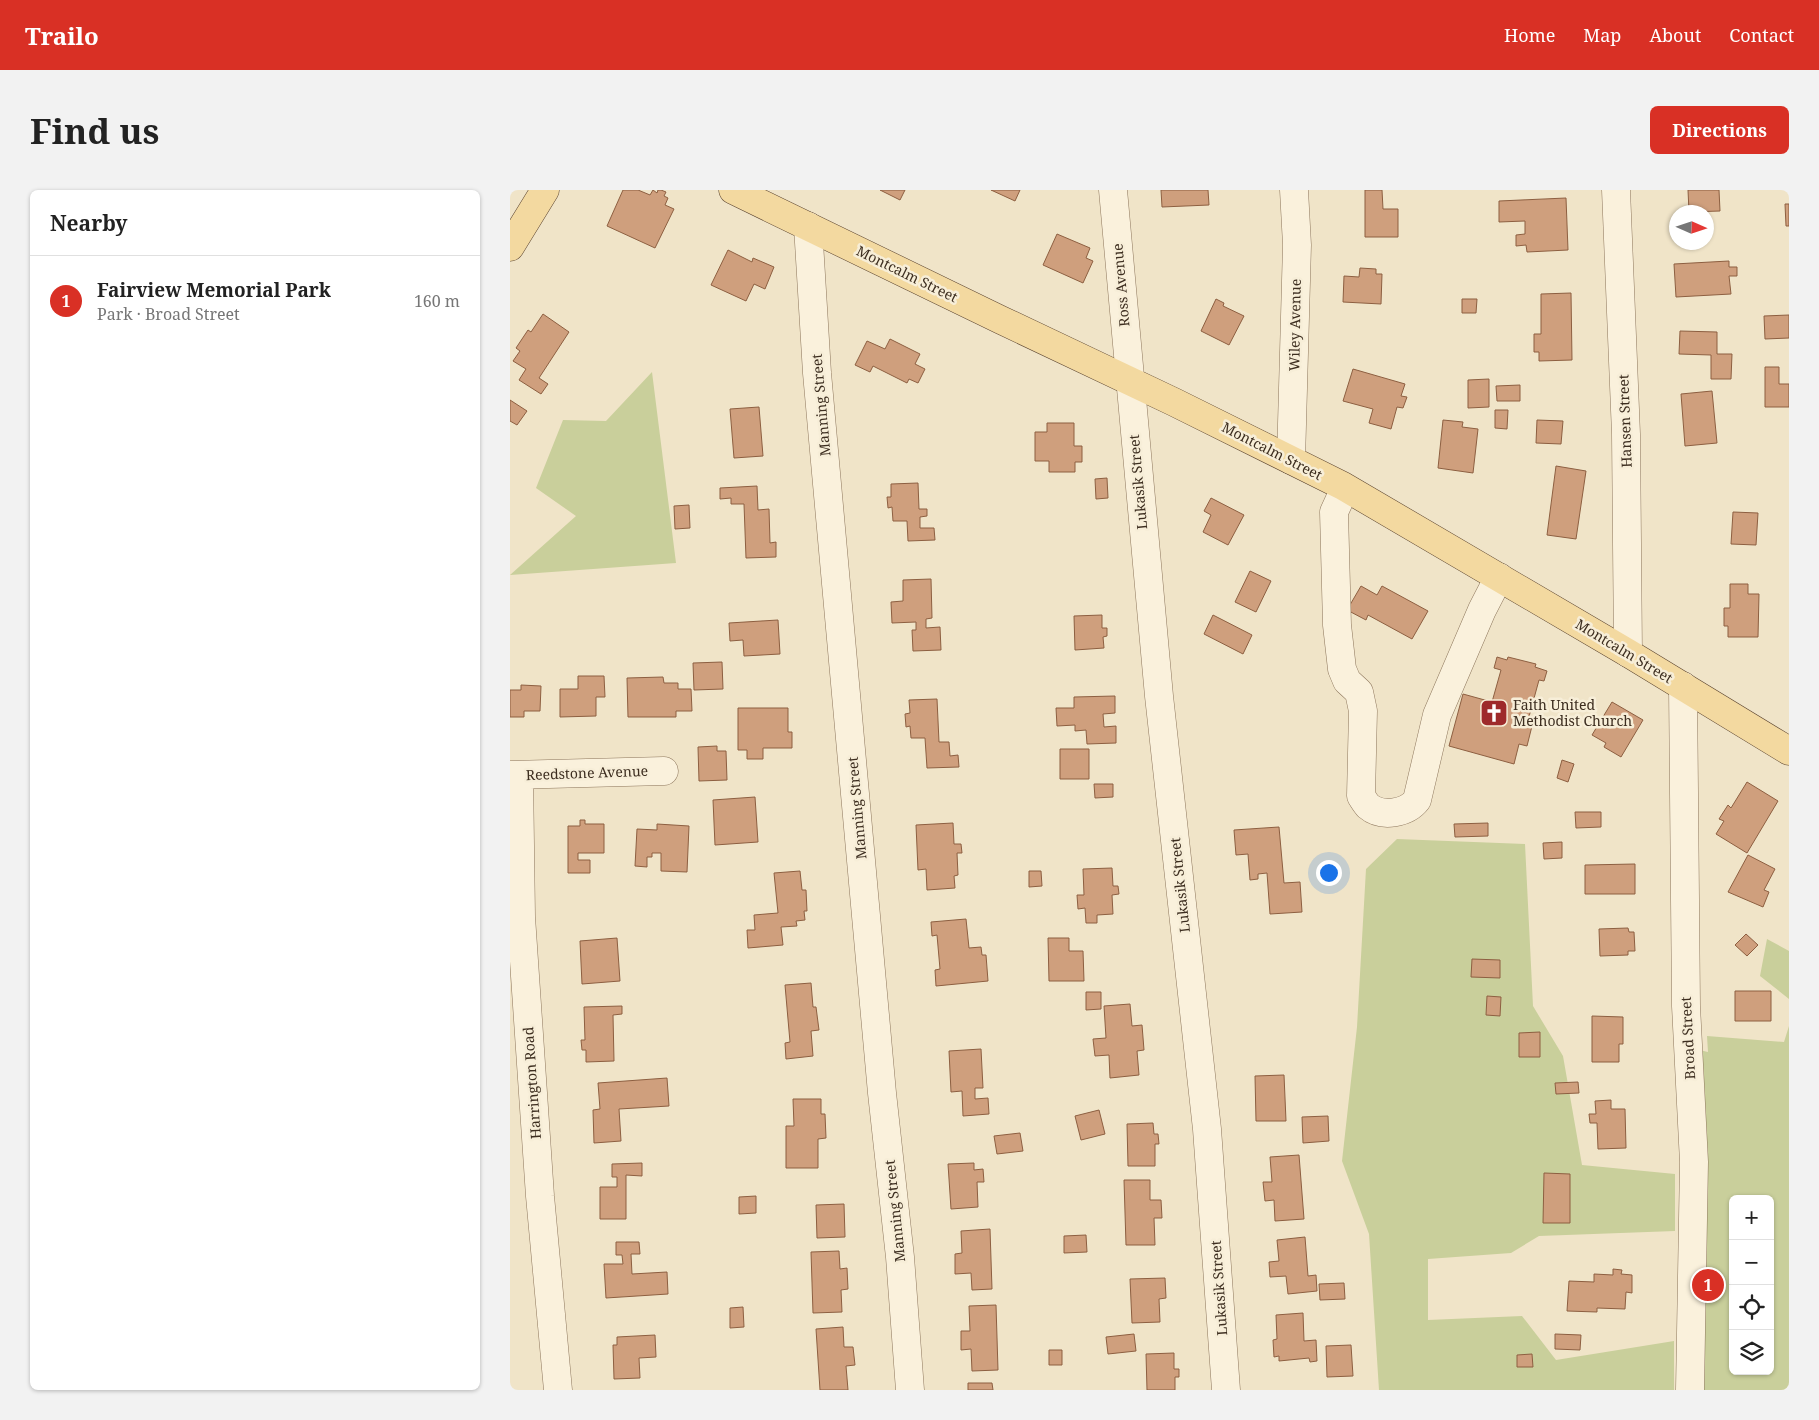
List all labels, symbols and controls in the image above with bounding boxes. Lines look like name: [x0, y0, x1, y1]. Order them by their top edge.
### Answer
text: Trailo: [25, 19, 99, 52]
text: Home: [1504, 23, 1555, 47]
text: Map: [1583, 23, 1621, 47]
text: About: [1649, 23, 1701, 47]
text: Contact: [1729, 23, 1794, 47]
button: Directions: [1650, 106, 1789, 154]
text: Find us: [30, 107, 159, 154]
north arrow: [1669, 205, 1714, 250]
text: Nearby: [50, 209, 128, 237]
street label: Montcalm Street: [854, 241, 961, 306]
street label: Ross Avenue: [1107, 243, 1134, 328]
text: Fairview Memorial Park: [97, 277, 331, 303]
street label: Wiley Avenue: [1284, 279, 1305, 371]
text: 1: [61, 290, 71, 312]
text: 160 m: [414, 290, 460, 312]
text: Park · Broad Street: [97, 303, 240, 325]
street label: Manning Street: [807, 353, 834, 457]
street label: Hansen Street: [1613, 374, 1636, 468]
street label: Montcalm Street: [1219, 417, 1326, 484]
street label: Lukasik Street: [1124, 434, 1151, 530]
street label: Montcalm Street: [1572, 614, 1676, 687]
place label: Faith United Methodist Church: [1513, 695, 1632, 730]
church icon: Faith United Methodist Church: [1479, 698, 1509, 728]
street label: Manning Street: [843, 756, 870, 860]
street label: Reedstone Avenue: [526, 761, 648, 784]
street label: Lukasik Street: [1165, 837, 1194, 933]
your location: [1316, 860, 1342, 886]
street label: Broad Street: [1676, 996, 1699, 1080]
street label: Harrington Road: [518, 1026, 545, 1140]
street label: Manning Street: [880, 1159, 909, 1263]
map controls: [1729, 1195, 1774, 1375]
button: +: [1729, 1195, 1774, 1240]
street label: Lukasik Street: [1206, 1240, 1231, 1336]
button: −: [1729, 1240, 1774, 1285]
pin: 1: [1692, 1266, 1724, 1304]
button: locate: [1729, 1285, 1774, 1330]
button: layers: [1729, 1330, 1774, 1375]

